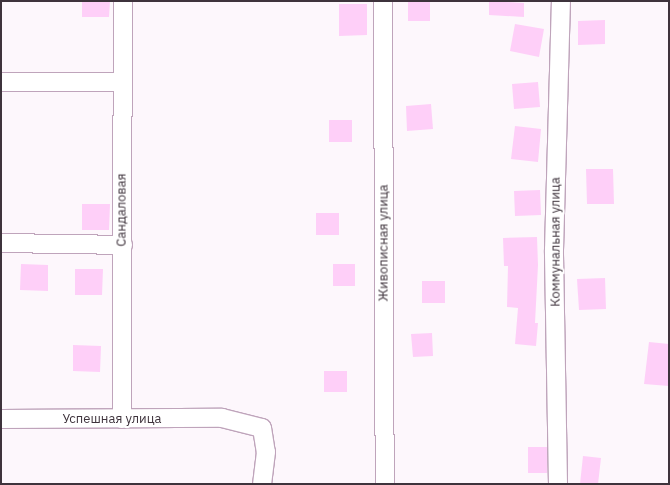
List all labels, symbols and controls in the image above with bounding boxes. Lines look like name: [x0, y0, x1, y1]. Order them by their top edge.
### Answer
street label: Сандаловая: [114, 173, 130, 247]
street label: Коммунальная улица: [548, 177, 564, 307]
street label: Живописная улица: [376, 184, 392, 302]
street label: Успешная улица: [63, 411, 161, 427]

